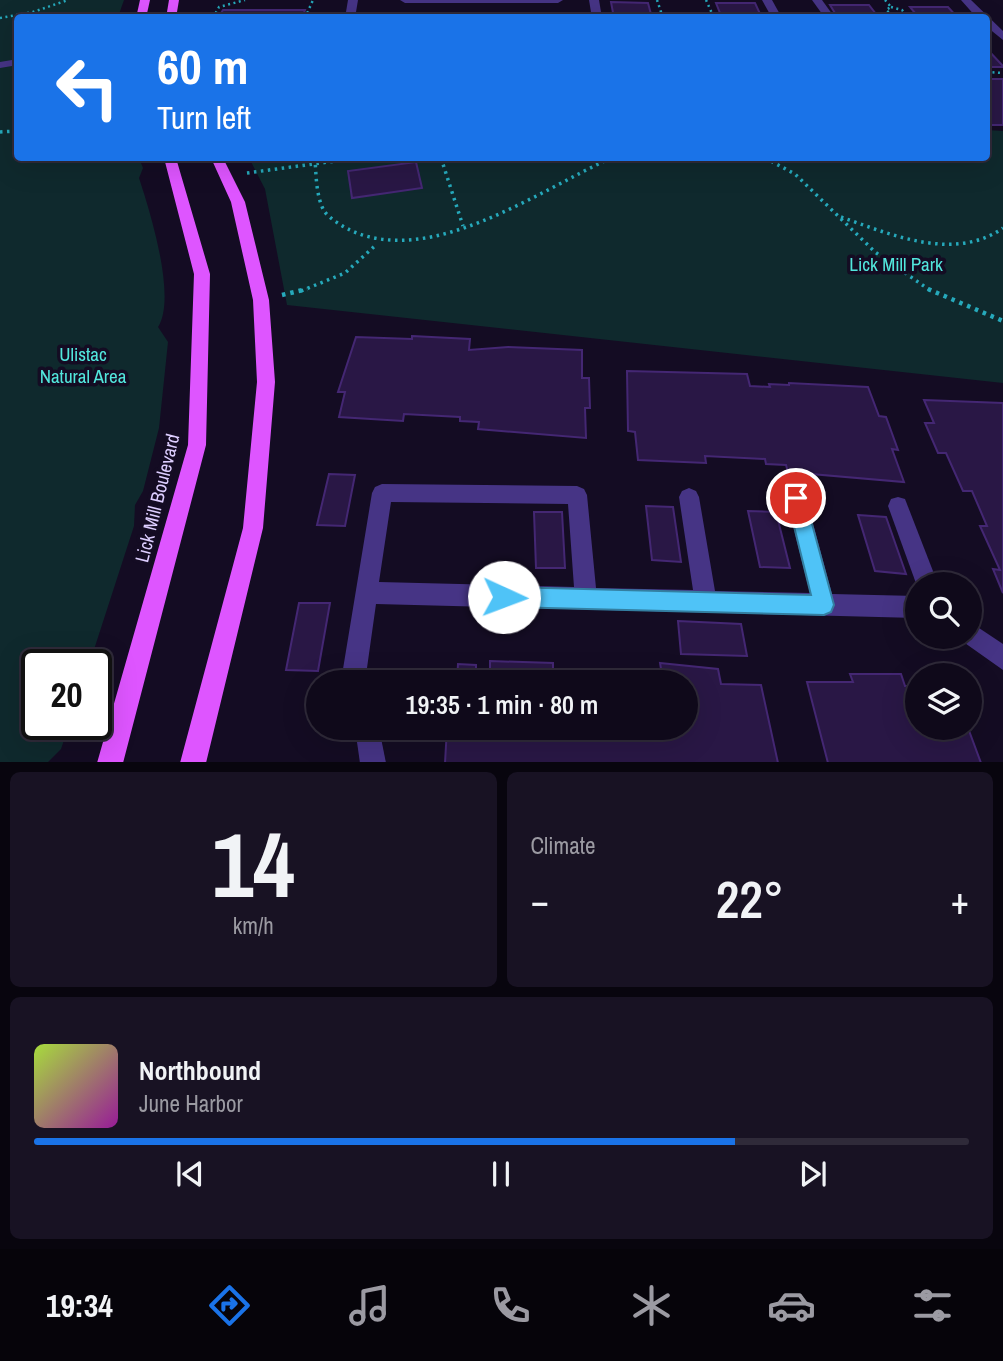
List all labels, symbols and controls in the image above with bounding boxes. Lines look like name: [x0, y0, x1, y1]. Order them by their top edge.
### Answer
text: 60 m: [157, 33, 249, 99]
icon: left: [42, 42, 133, 133]
text: Turn left: [157, 96, 251, 139]
park label: Lick Mill Park: [849, 251, 943, 277]
park label: Ulistac Natural Area: [40, 341, 127, 389]
street label: Lick Mill Boulevard: [128, 431, 186, 565]
pin: [766, 468, 826, 528]
icon: arrive: [777, 479, 815, 517]
position arrow: [467, 560, 541, 634]
map controls: [905, 572, 982, 740]
button: search: [905, 572, 982, 649]
speed limit sign: 20: [21, 649, 112, 740]
button: layers: [905, 663, 982, 740]
text: 19:35 · 1 min · 80 m: [406, 687, 598, 722]
text: 14: [212, 803, 295, 925]
text: Climate: [531, 830, 595, 861]
text: 22°: [716, 864, 784, 934]
text: −: [531, 875, 549, 926]
text: +: [951, 875, 969, 926]
text: km/h: [233, 910, 274, 941]
text: Northbound: [139, 1053, 261, 1088]
text: June Harbor: [139, 1088, 243, 1119]
icon: previous: [171, 1155, 209, 1193]
icon: pause: [482, 1155, 520, 1193]
icon: next: [794, 1155, 832, 1193]
icon: directions: [205, 1281, 254, 1330]
icon: music: [345, 1281, 394, 1330]
icon: phone: [486, 1281, 535, 1330]
icon: climate: [627, 1281, 676, 1330]
icon: car: [767, 1281, 816, 1330]
icon: filters: [908, 1281, 957, 1330]
text: 19:34: [46, 1284, 113, 1327]

